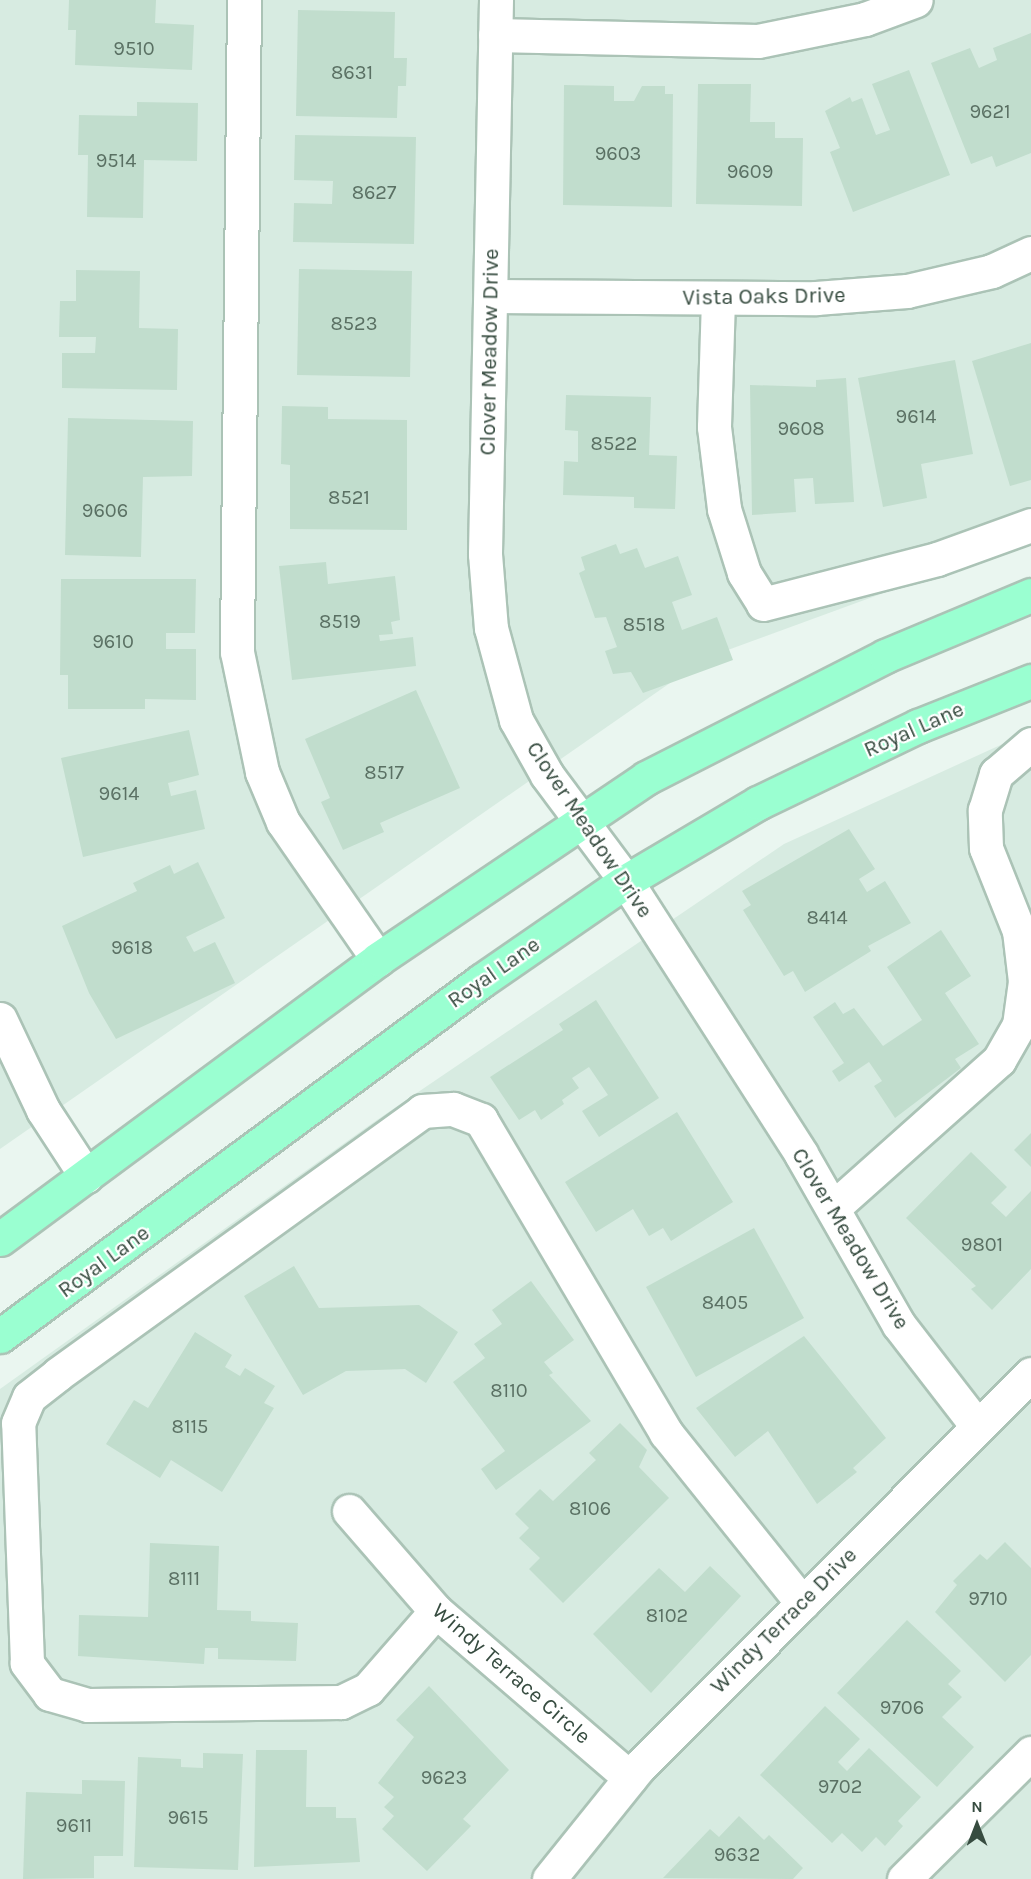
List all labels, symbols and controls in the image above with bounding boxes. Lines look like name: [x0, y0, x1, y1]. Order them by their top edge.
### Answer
house number: 9510: [113, 36, 155, 60]
house number: 8631: [331, 60, 373, 84]
house number: 9621: [969, 99, 1011, 123]
house number: 9603: [595, 141, 641, 165]
house number: 9514: [96, 148, 136, 172]
house number: 9609: [727, 159, 773, 183]
house number: 8627: [352, 180, 396, 204]
street label: Clover Meadow Drive: [475, 248, 505, 456]
street label: Vista Oaks Drive: [682, 282, 846, 312]
house number: 8523: [331, 311, 377, 335]
house number: 9614: [896, 404, 936, 428]
house number: 9608: [777, 416, 825, 440]
house number: 8522: [591, 431, 637, 455]
house number: 8521: [328, 485, 370, 509]
house number: 9606: [82, 498, 128, 522]
house number: 8519: [319, 609, 361, 633]
house number: 8518: [623, 612, 665, 636]
house number: 9610: [92, 629, 134, 653]
street label: Royal Lane: [860, 696, 968, 764]
street label: Clover Meadow Drive: [520, 737, 658, 923]
house number: 8517: [364, 760, 404, 784]
house number: 9614: [99, 781, 139, 805]
house number: 8414: [806, 905, 848, 929]
street label: Royal Lane: [443, 932, 545, 1014]
house number: 9618: [111, 935, 153, 959]
street label: Clover Meadow Drive: [785, 1144, 915, 1334]
street label: Royal Lane: [53, 1220, 155, 1304]
house number: 9801: [961, 1232, 1003, 1256]
house number: 8405: [702, 1290, 748, 1314]
house number: 8110: [490, 1378, 528, 1402]
house number: 8115: [172, 1414, 208, 1438]
house number: 8106: [569, 1496, 611, 1520]
street label: Windy Terrace Drive: [705, 1542, 863, 1700]
house number: 8111: [168, 1566, 200, 1590]
house number: 9710: [968, 1586, 1008, 1610]
street label: Windy Terrace Circle: [426, 1598, 596, 1750]
house number: 8102: [646, 1603, 688, 1627]
house number: 9706: [880, 1695, 924, 1719]
house number: 9623: [421, 1765, 467, 1789]
house number: 9702: [818, 1774, 862, 1798]
north arrow: [947, 1795, 1007, 1855]
text: N: [971, 1797, 983, 1816]
house number: 9615: [168, 1805, 208, 1829]
house number: 9611: [56, 1813, 92, 1837]
house number: 9632: [714, 1842, 760, 1866]

